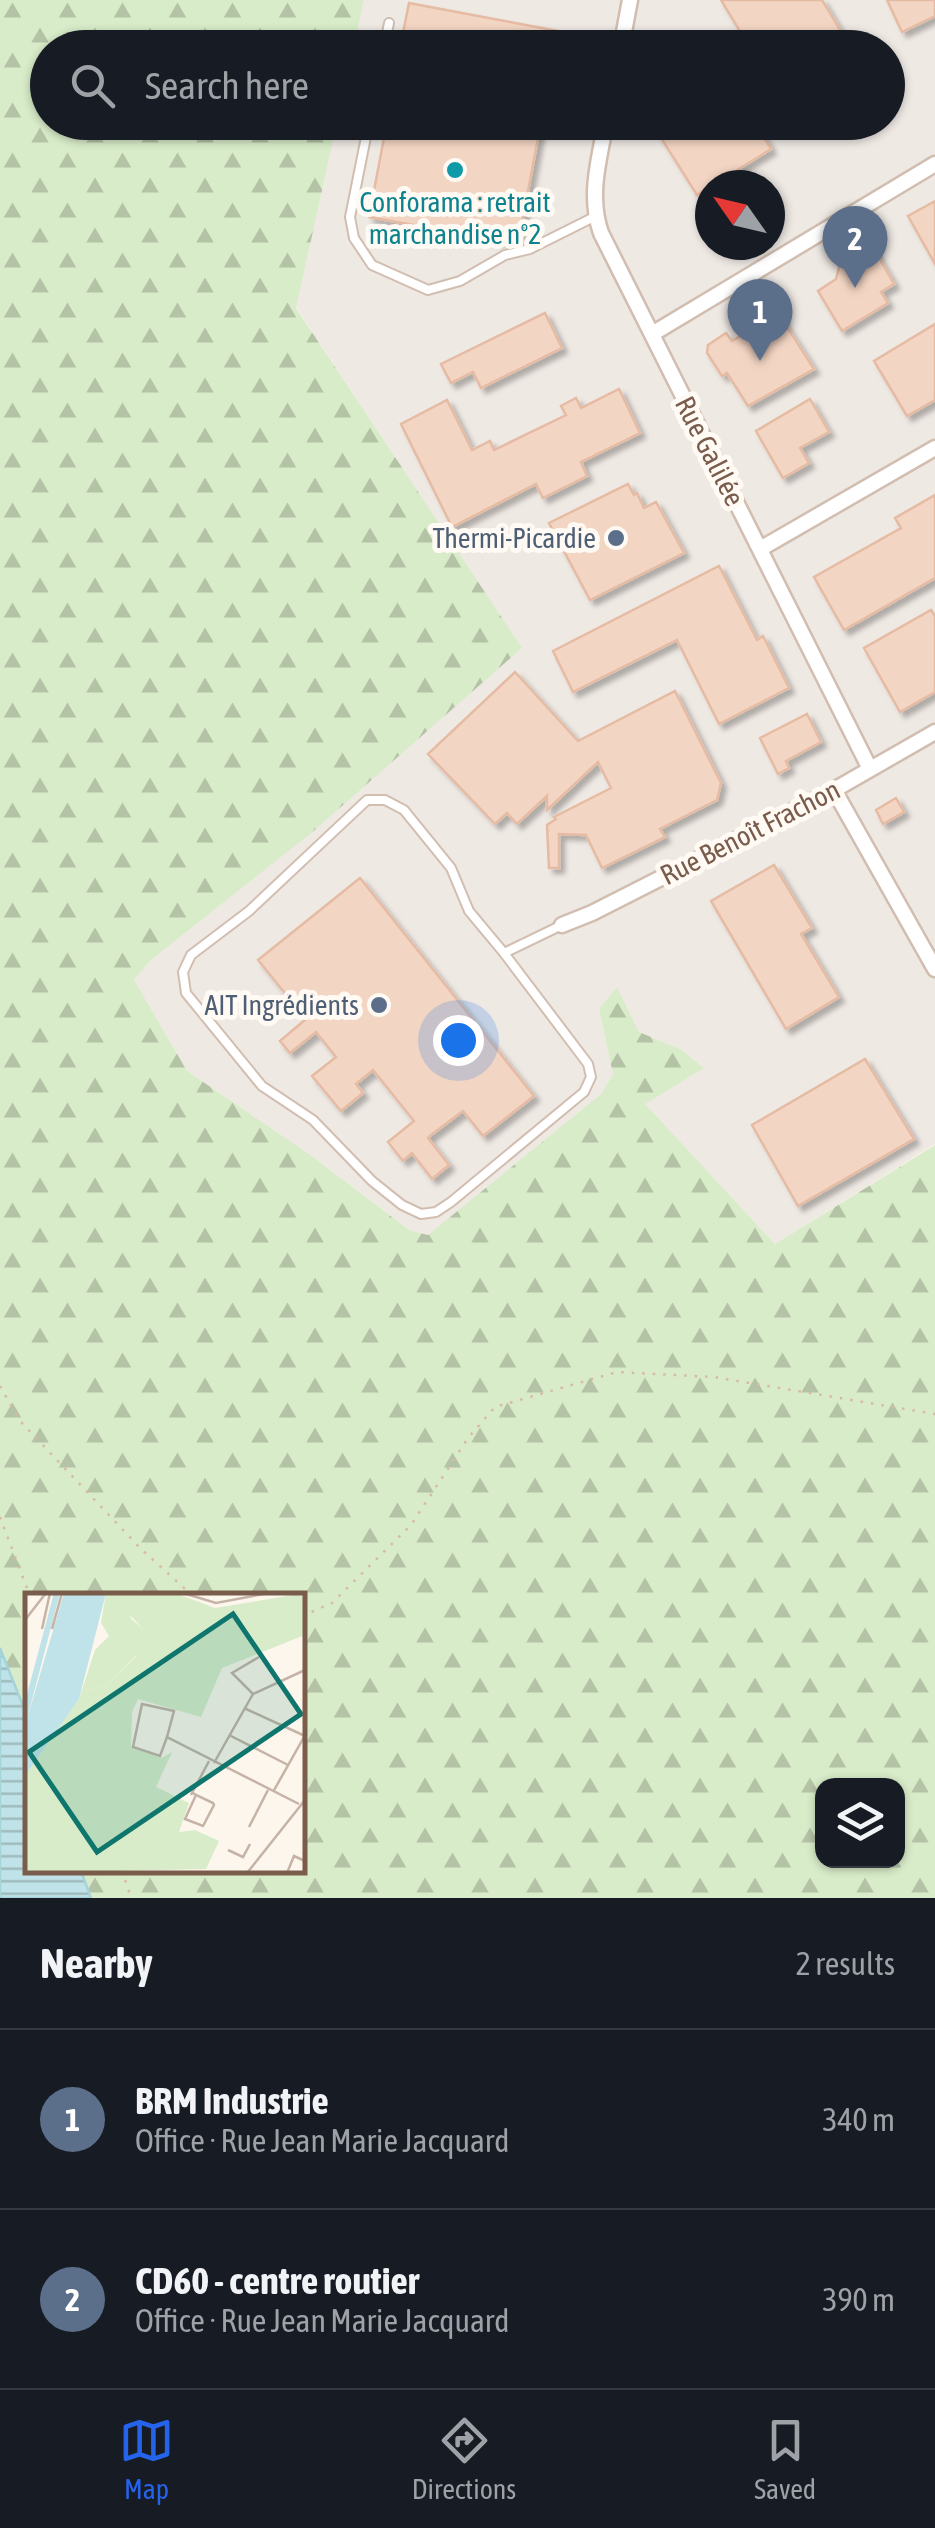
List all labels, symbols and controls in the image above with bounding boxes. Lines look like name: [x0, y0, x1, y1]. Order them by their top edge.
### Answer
search box: [30, 30, 905, 140]
icon: search: [65, 58, 120, 113]
text: Search here: [145, 64, 309, 107]
marker: Conforama : retrait marchandise n°2: [444, 159, 466, 181]
north arrow: [695, 170, 785, 260]
place label: Conforama : retrait marchandise n°2: [359, 186, 551, 250]
pin: 2: [822, 206, 888, 288]
pin: 1: [728, 278, 792, 361]
street label: Rue Galilée: [669, 391, 751, 511]
place label: Thermi-Picardie: [432, 522, 596, 554]
marker: Thermi-Picardie: [605, 527, 627, 549]
street label: Rue Benoît Frachon: [655, 773, 845, 891]
place label: AIT Ingrédients: [204, 989, 359, 1021]
marker: AIT Ingrédients: [368, 994, 390, 1016]
your location: [433, 1015, 484, 1066]
inset map: [25, 1593, 305, 1873]
map controls: [815, 1778, 905, 1868]
button: layers: [815, 1778, 905, 1868]
text: Nearby: [40, 1939, 153, 1987]
text: 2 results: [796, 1945, 895, 1982]
text: BRM Industrie: [135, 2079, 329, 2122]
text: 1: [65, 2101, 80, 2138]
text: 340 m: [822, 2101, 895, 2138]
text: Office · Rue Jean Marie Jacquard: [135, 2122, 509, 2159]
text: CD60 - centre routier: [135, 2259, 419, 2302]
text: 2: [65, 2281, 80, 2318]
text: 390 m: [822, 2281, 895, 2318]
text: Office · Rue Jean Marie Jacquard: [135, 2302, 509, 2339]
tab: Map: [119, 2413, 174, 2505]
tab: Directions: [412, 2413, 516, 2505]
tab: Saved: [754, 2413, 816, 2505]

